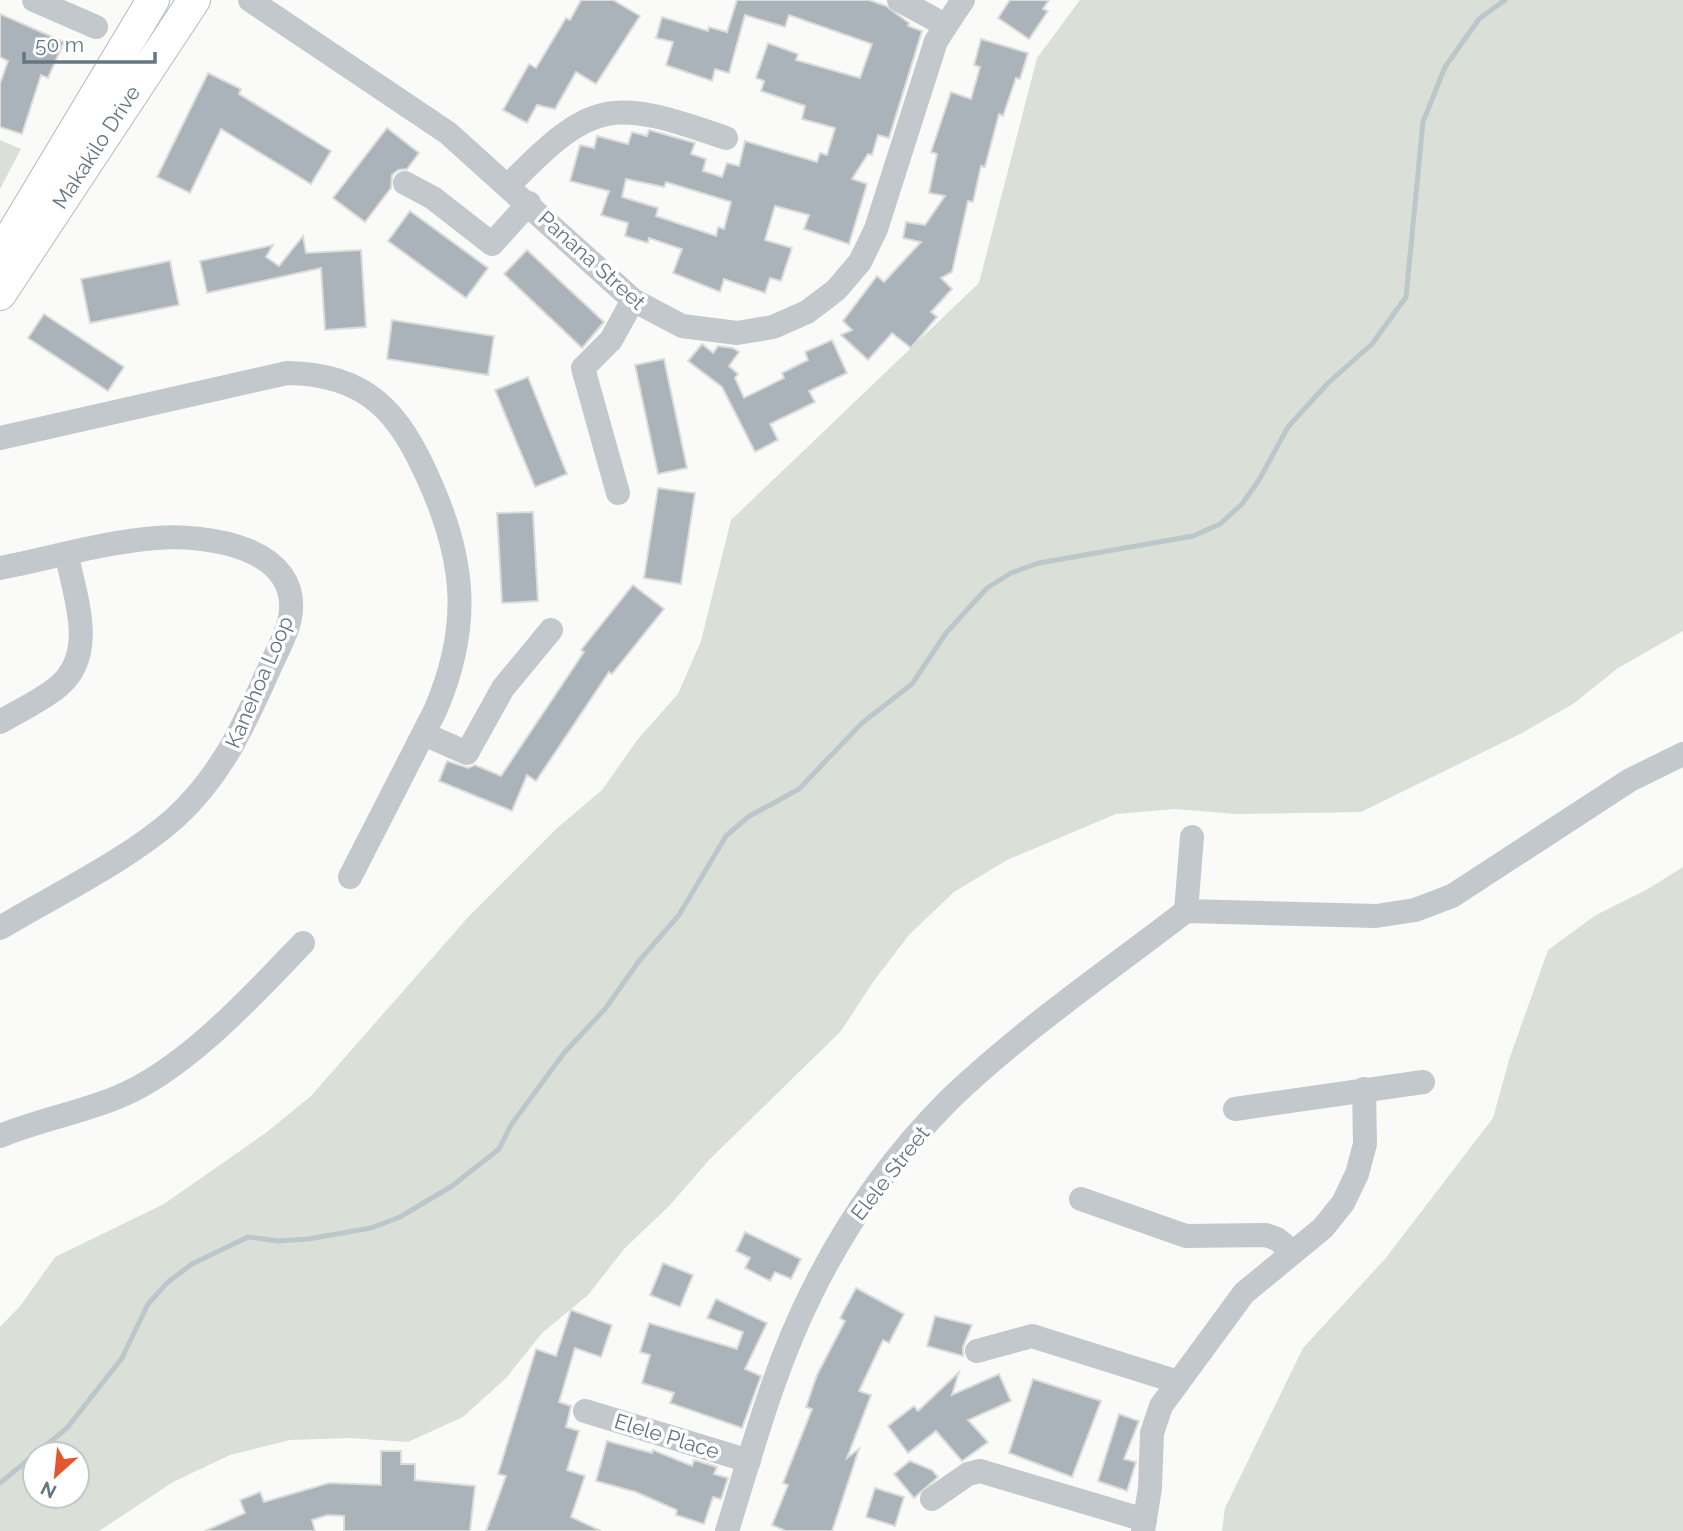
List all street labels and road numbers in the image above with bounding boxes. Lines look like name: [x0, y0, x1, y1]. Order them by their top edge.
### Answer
street label: Makakilo Drive: [47, 81, 145, 213]
street label: Panana Street: [533, 205, 651, 315]
street label: Kanehoa Loop: [220, 612, 298, 752]
street label: Elele Street: [846, 1121, 934, 1225]
street label: Elele Place: [612, 1408, 722, 1464]

